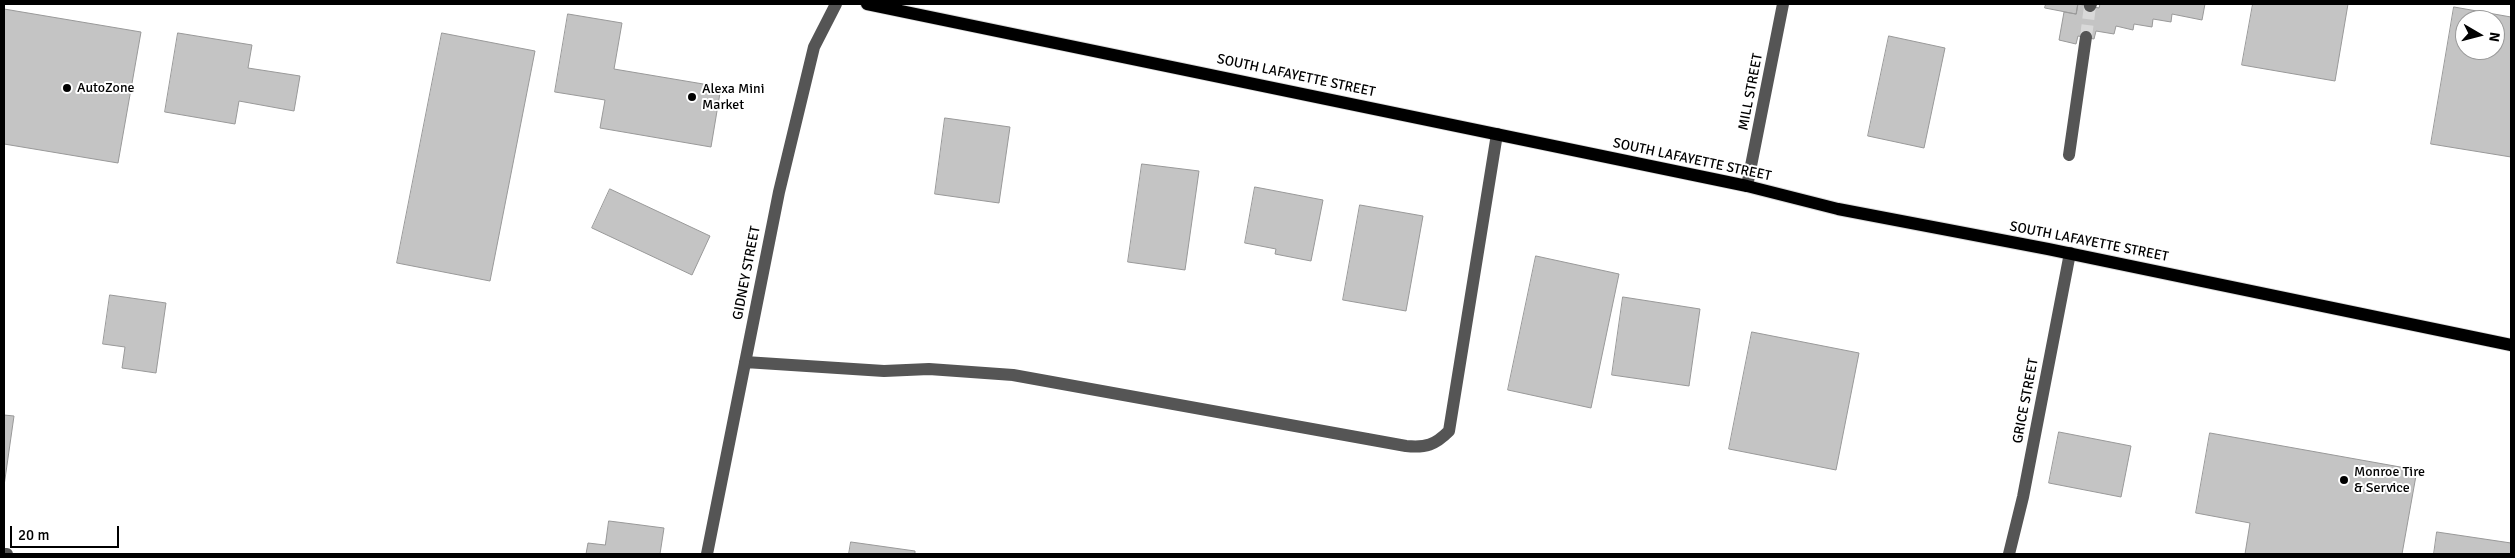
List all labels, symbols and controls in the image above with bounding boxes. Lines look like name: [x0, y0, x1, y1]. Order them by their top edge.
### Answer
north arrow: [2455, 10, 2505, 60]
text: N: [2485, 31, 2503, 43]
street label: SOUTH LAFAYETTE STREET: [1215, 51, 1377, 101]
street label: MILL STREET: [1735, 52, 1767, 132]
place label: AutoZone: [77, 80, 135, 96]
place label: Alexa Mini Market: [702, 81, 764, 114]
marker: AutoZone: [61, 82, 73, 94]
marker: Alexa Mini Market: [686, 91, 698, 103]
street label: SOUTH LAFAYETTE STREET: [1611, 135, 1773, 185]
street label: SOUTH LAFAYETTE STREET: [2008, 218, 2170, 266]
street label: GIDNEY STREET: [730, 225, 764, 321]
street label: GRICE STREET: [2010, 357, 2042, 445]
place label: Monroe Tire & Service: [2354, 464, 2425, 497]
marker: Monroe Tire & Service: [2338, 474, 2350, 486]
scale bar: [12, 516, 121, 548]
text: 20 m: [18, 526, 49, 544]

